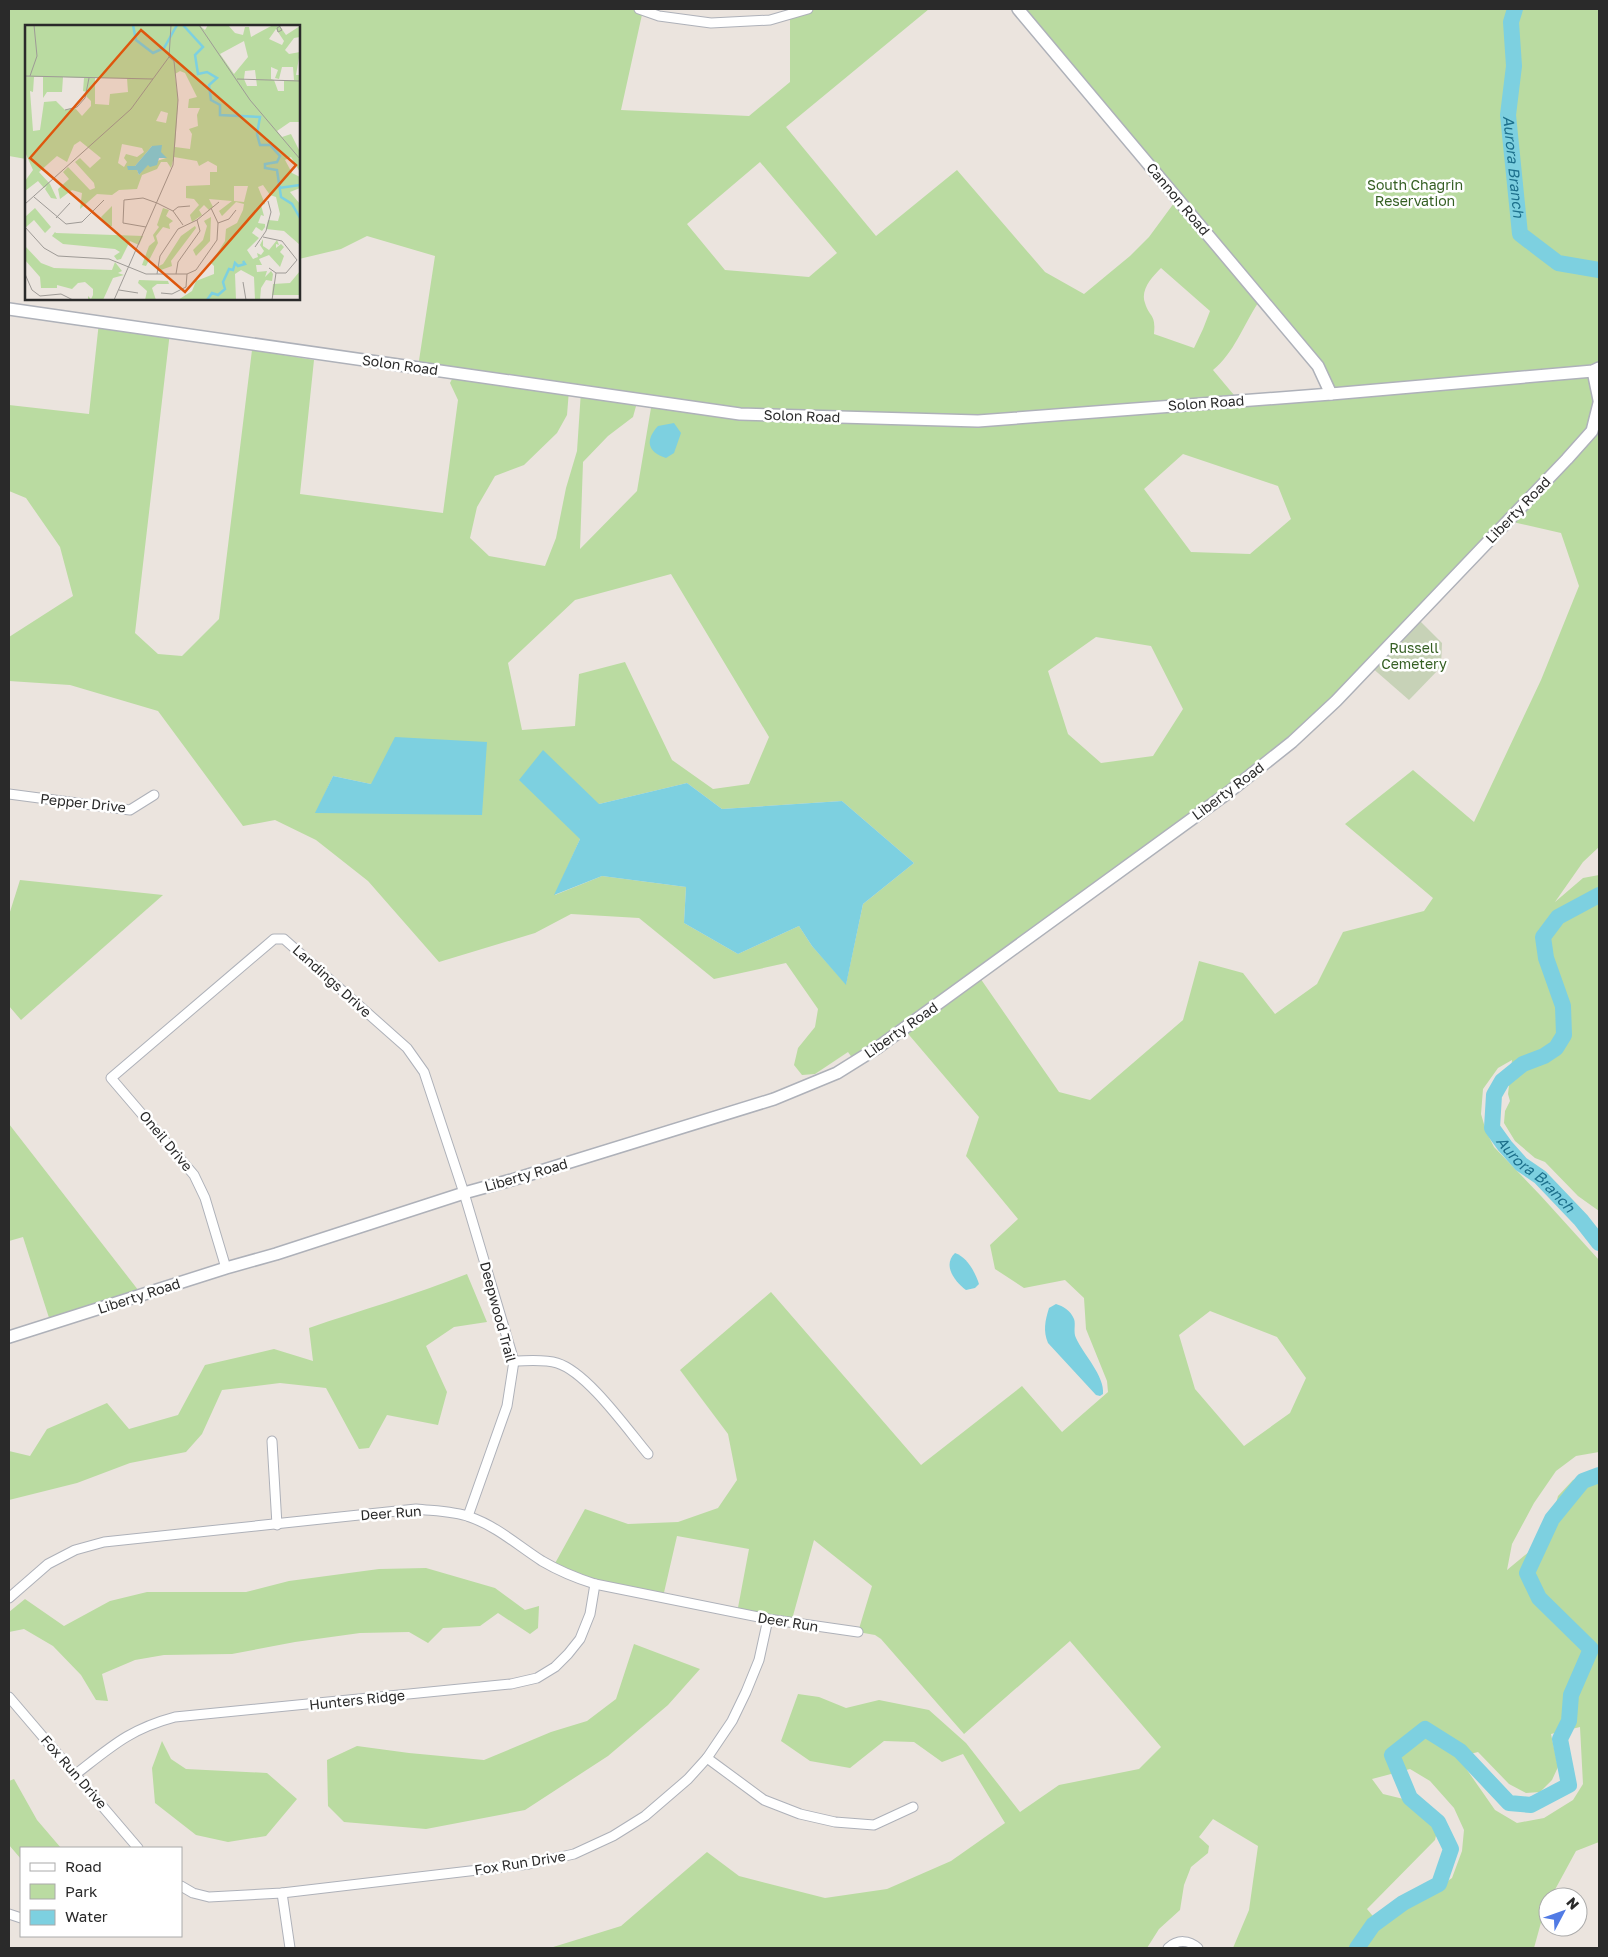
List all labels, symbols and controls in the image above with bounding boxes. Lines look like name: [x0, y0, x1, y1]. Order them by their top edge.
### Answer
inset map: [25, 25, 300, 300]
water label: Aurora Branch: [1500, 115, 1528, 219]
street label: Cannon Road: [1143, 159, 1214, 238]
park label: South Chagrin Reservation: [1367, 176, 1463, 209]
street label: Solon Road: [361, 351, 439, 378]
street label: Solon Road: [1167, 391, 1245, 414]
street label: Solon Road: [763, 406, 841, 425]
street label: Liberty Road: [1482, 473, 1554, 546]
park label: Russell Cemetery: [1381, 639, 1447, 672]
street label: Liberty Road: [1188, 758, 1267, 823]
street label: Pepper Drive: [39, 790, 127, 815]
street label: Landings Drive: [290, 941, 375, 1020]
street label: Liberty Road: [861, 998, 941, 1061]
street label: Oneil Drive: [136, 1107, 197, 1174]
water label: Aurora Branch: [1493, 1132, 1579, 1216]
street label: Liberty Road: [482, 1155, 569, 1195]
street label: Deepwood Trail: [477, 1260, 520, 1364]
street label: Liberty Road: [95, 1274, 182, 1317]
street label: Deer Run: [360, 1502, 422, 1523]
street label: Deer Run: [756, 1608, 820, 1635]
street label: Hunters Ridge: [308, 1686, 406, 1713]
street label: Fox Run Drive: [38, 1731, 111, 1812]
legend: [20, 1847, 182, 1937]
street label: Fox Run Drive: [473, 1847, 567, 1878]
text: Road: [65, 1857, 102, 1875]
text: Park: [65, 1882, 98, 1900]
north arrow: [1538, 1887, 1588, 1937]
text: N: [1563, 1894, 1583, 1913]
text: Water: [65, 1907, 108, 1925]

